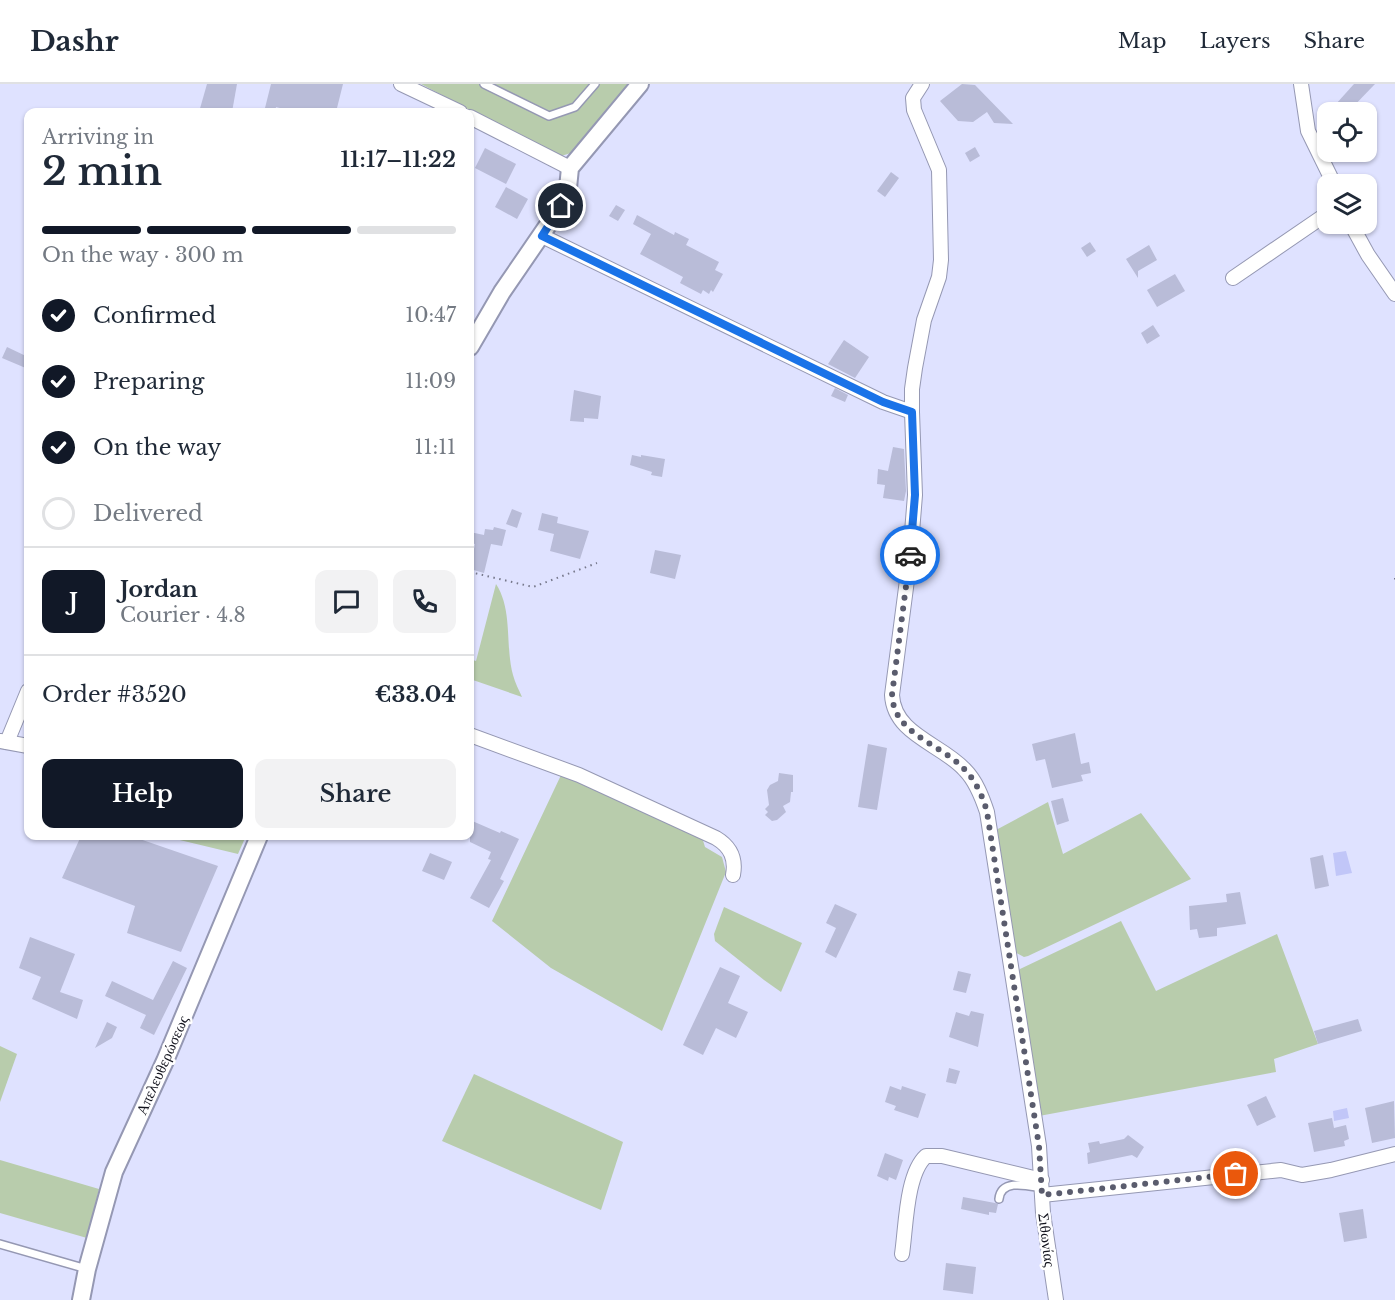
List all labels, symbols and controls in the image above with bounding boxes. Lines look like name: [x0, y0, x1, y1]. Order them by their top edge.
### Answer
text: Dashr: [30, 24, 119, 59]
text: Map: [1118, 28, 1167, 54]
text: Layers: [1200, 28, 1271, 54]
text: Share: [1304, 28, 1365, 54]
map controls: [1317, 102, 1377, 234]
button: locate: [1317, 102, 1377, 162]
text: Arriving in: [42, 125, 154, 149]
text: 11:17–11:22: [340, 146, 456, 173]
text: 2 min: [42, 147, 162, 196]
button: layers: [1317, 174, 1377, 234]
pin: [535, 180, 586, 231]
icon: home: [544, 189, 577, 222]
text: On the way · 300 m: [42, 243, 243, 267]
icon: check: [42, 299, 75, 332]
text: Confirmed: [93, 302, 216, 329]
text: 10:47: [405, 303, 456, 327]
icon: check: [42, 365, 75, 398]
text: Preparing: [93, 368, 204, 395]
text: 11:09: [405, 369, 456, 393]
icon: check: [42, 431, 75, 464]
text: On the way: [93, 434, 221, 461]
text: 11:11: [415, 435, 456, 459]
text: Delivered: [93, 500, 203, 527]
courier: [880, 525, 940, 585]
icon: car: [894, 539, 927, 572]
button: chat: [315, 570, 378, 633]
button: phone: [393, 570, 456, 633]
text: Jordan: [120, 576, 198, 603]
text: J: [69, 588, 78, 615]
text: Courier · 4.8: [120, 603, 246, 627]
text: Order #3520: [42, 681, 187, 708]
text: €33.04: [375, 681, 456, 708]
button: Help: [42, 759, 243, 828]
button: Share: [255, 759, 456, 828]
street label: Απελευθερώσεως: [132, 1012, 192, 1118]
pin: [1210, 1148, 1261, 1199]
icon: bag: [1219, 1157, 1252, 1190]
street label: Σιθωνίας: [1034, 1212, 1060, 1268]

